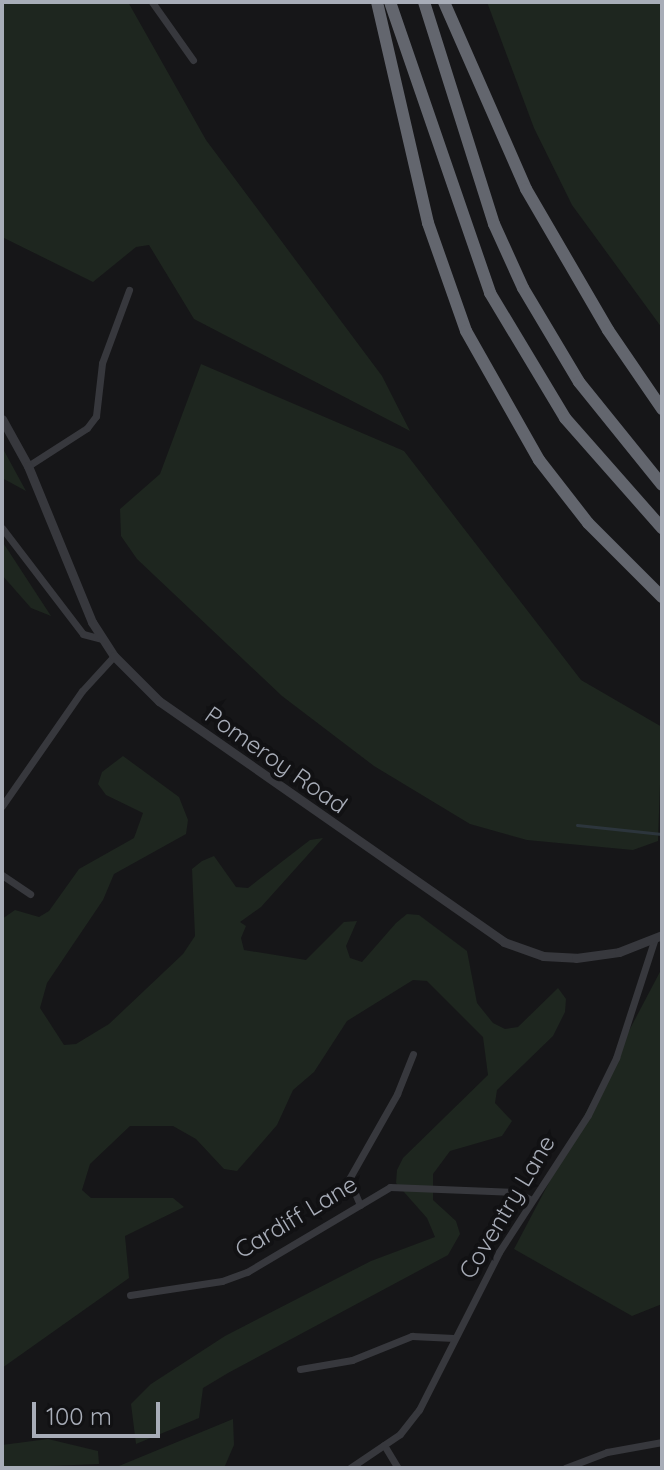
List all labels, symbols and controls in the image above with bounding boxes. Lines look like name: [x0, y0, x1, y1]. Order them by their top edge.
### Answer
street label: Pomeroy Road: [199, 700, 353, 820]
street label: Coventry Lane: [453, 1130, 561, 1284]
street label: Cardiff Lane: [230, 1169, 362, 1265]
scale bar: [36, 1386, 164, 1436]
text: 100 m: [46, 1401, 112, 1431]

